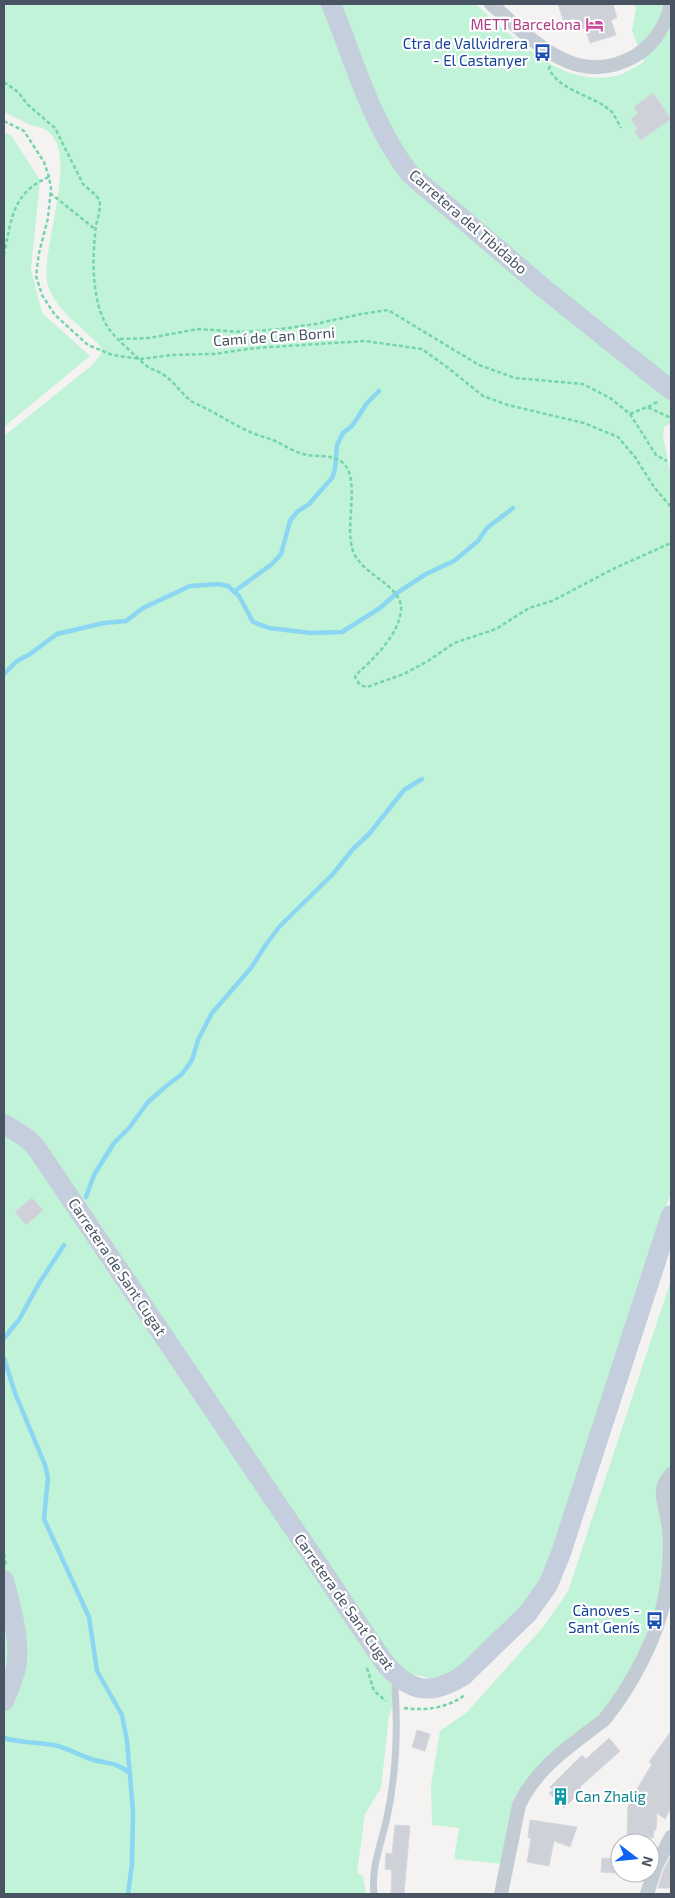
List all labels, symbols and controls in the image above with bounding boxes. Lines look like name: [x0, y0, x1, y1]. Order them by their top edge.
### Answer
place label: METT Barcelona: [470, 15, 581, 33]
hotel icon: METT Barcelona: [585, 15, 605, 35]
place label: Ctra de Vallvidrera - El Castanyer: [403, 34, 528, 69]
bus stop icon: Ctra de Vallvidrera - El Castanyer: [532, 43, 552, 63]
street label: Carretera del Tibidabo: [406, 165, 531, 277]
street label: Camí de Can Borni: [212, 323, 335, 349]
street label: Carretera de Sant Cugat: [65, 1194, 171, 1339]
street label: Carretera de Sant Cugat: [291, 1530, 399, 1673]
place label: Cànoves - Sant Genís: [568, 1601, 640, 1636]
bus stop icon: Cànoves - Sant Genís: [644, 1610, 664, 1630]
building icon: Can Zhalig: [551, 1787, 571, 1807]
place label: Can Zhalig: [575, 1787, 646, 1805]
north arrow: [610, 1833, 660, 1883]
text: N: [638, 1855, 658, 1869]

